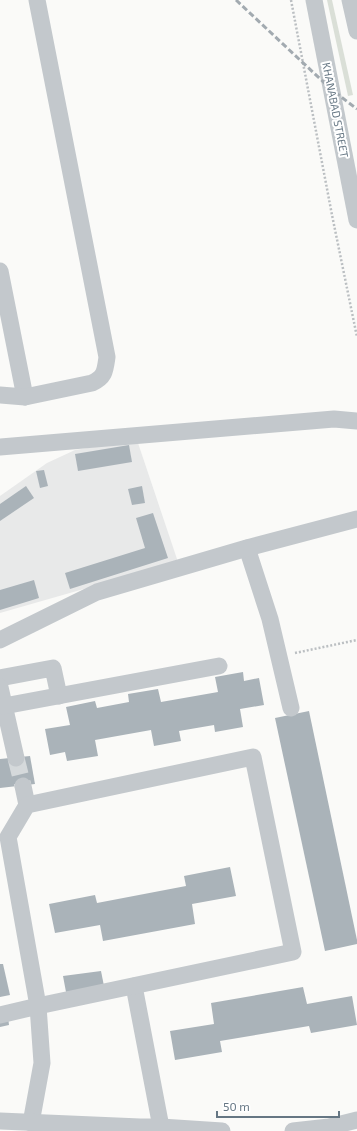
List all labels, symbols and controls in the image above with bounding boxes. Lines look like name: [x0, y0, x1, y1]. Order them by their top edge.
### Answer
street label: KHANABAD STREET: [320, 61, 352, 159]
scale bar: [217, 1093, 339, 1119]
text: 50 m: [223, 1099, 250, 1113]

